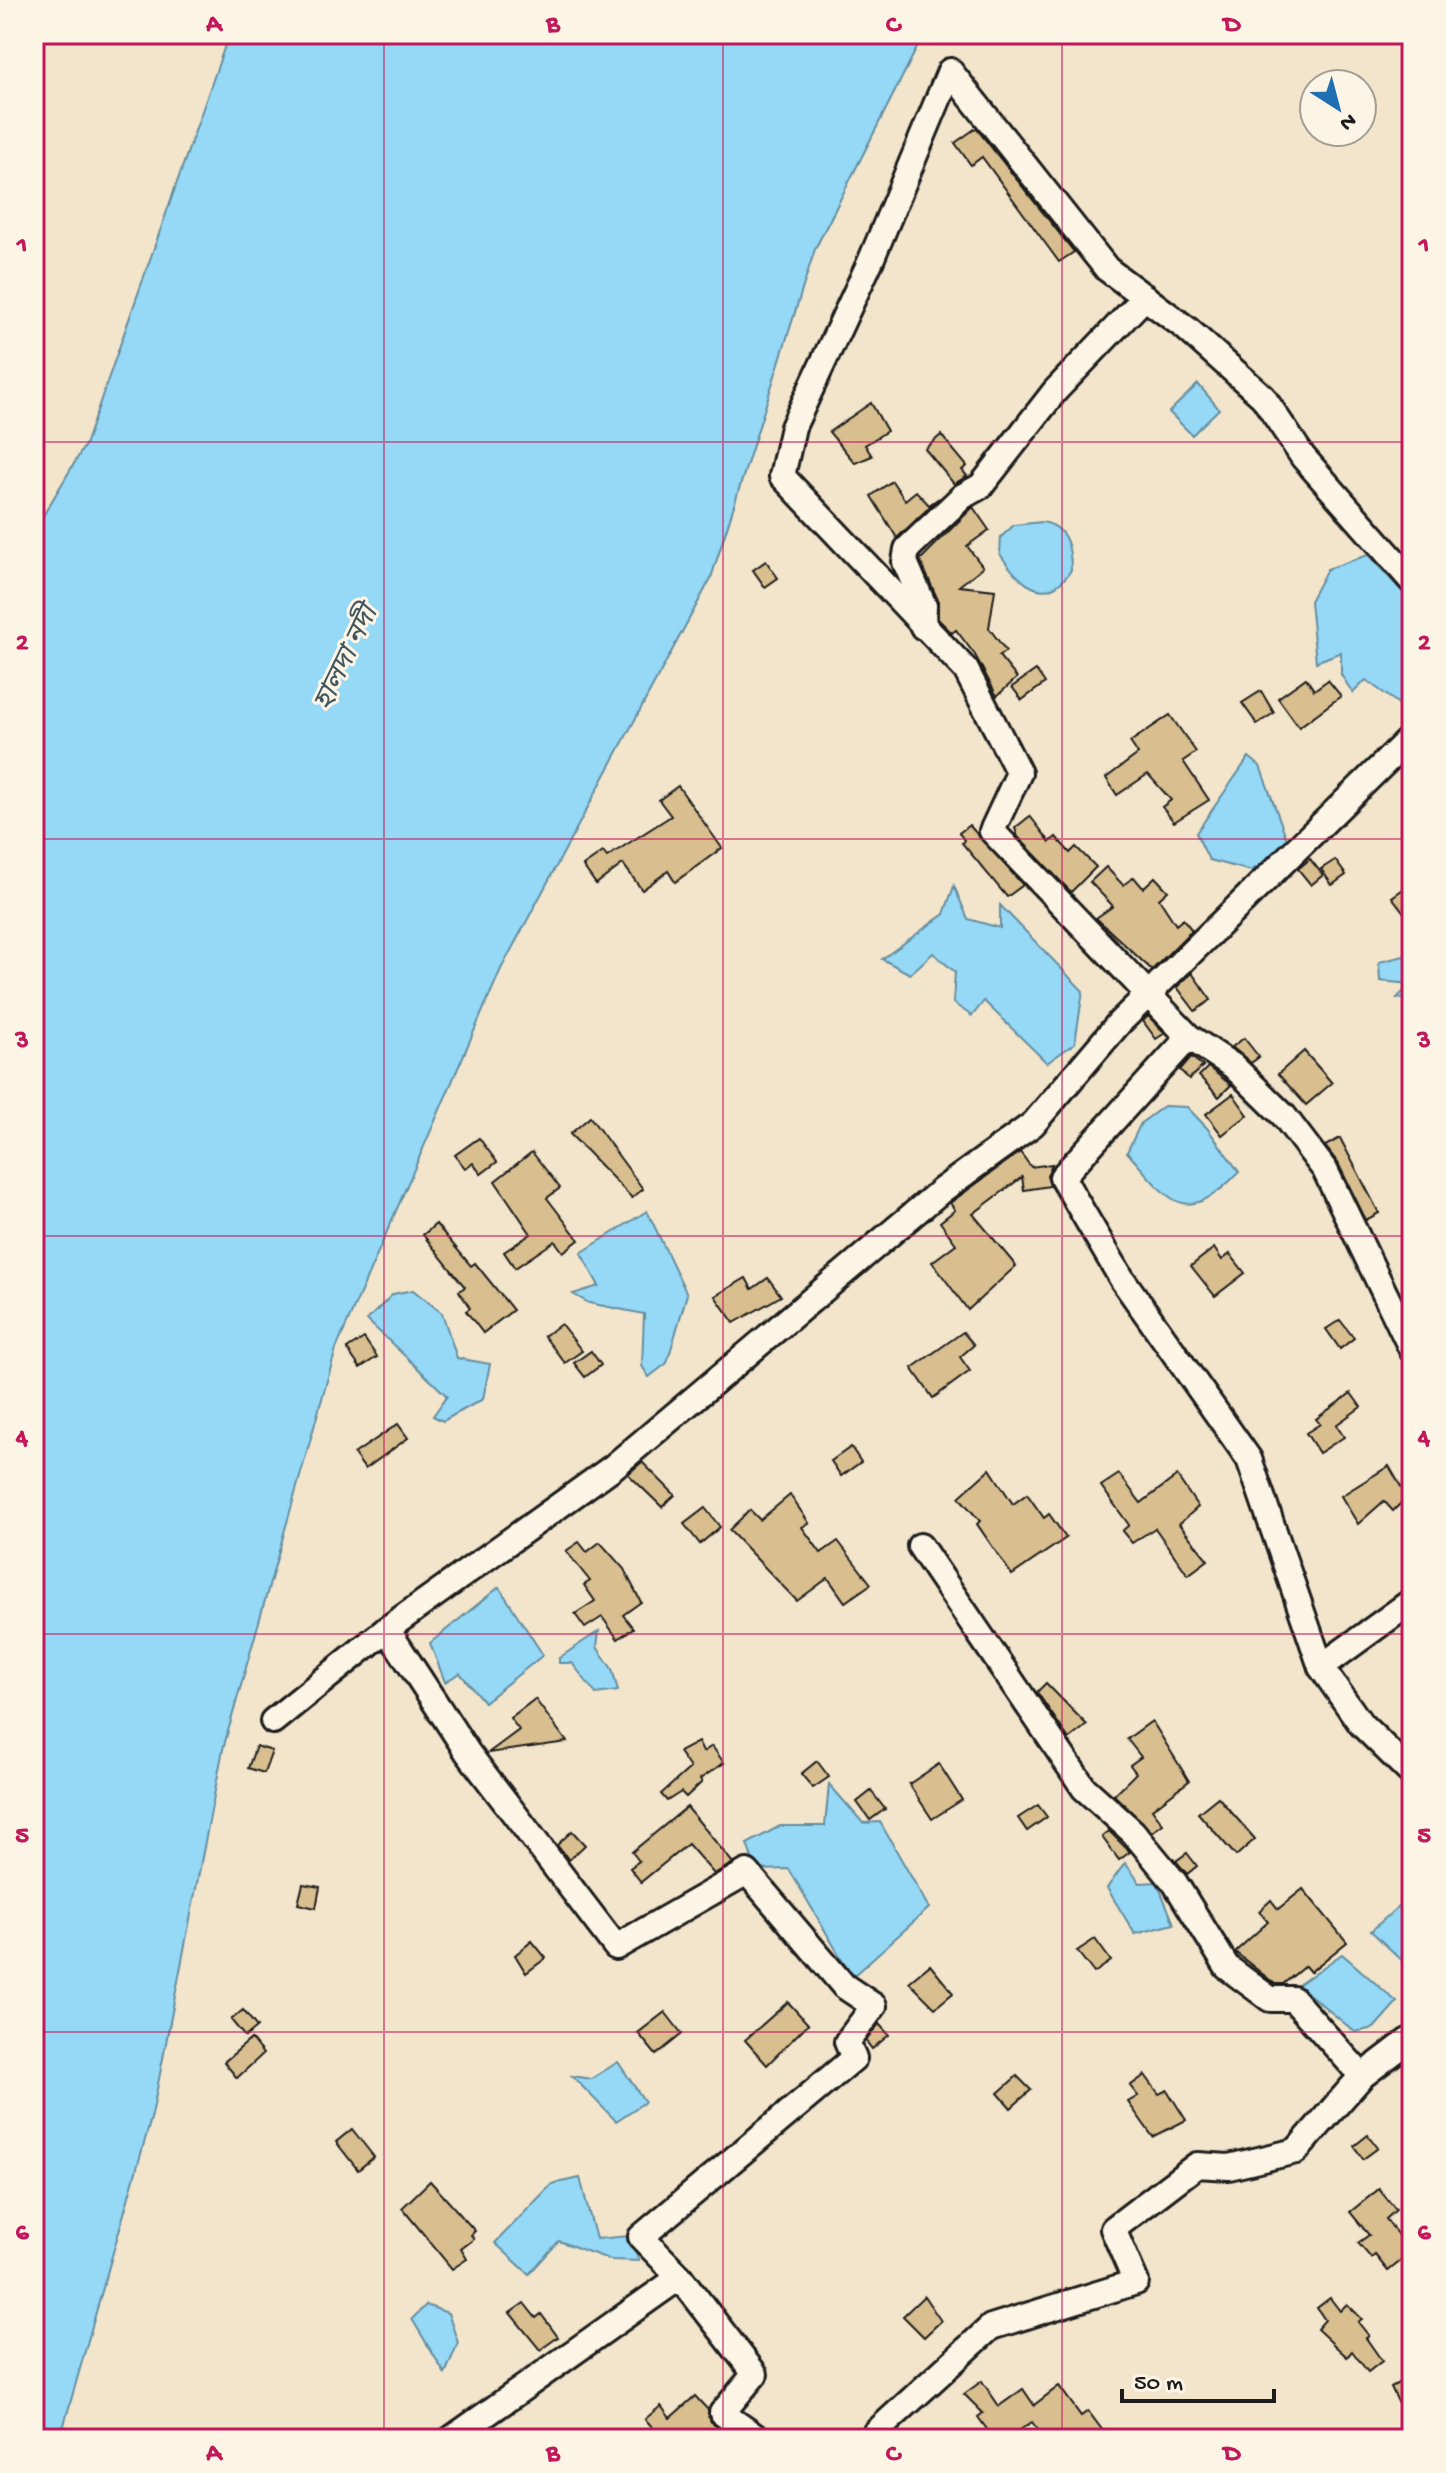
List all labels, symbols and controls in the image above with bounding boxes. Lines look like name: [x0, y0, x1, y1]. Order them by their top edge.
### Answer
text: A: [205, 11, 223, 42]
text: B: [545, 11, 561, 42]
text: C: [886, 11, 903, 42]
text: D: [1222, 11, 1242, 42]
north arrow: [1298, 68, 1378, 148]
text: N: [1334, 106, 1361, 136]
text: 1: [16, 232, 27, 263]
text: 1: [1418, 232, 1429, 263]
water label: হালদা নদী: [305, 595, 390, 717]
text: 2: [16, 629, 29, 660]
text: 2: [1418, 629, 1431, 660]
text: 3: [14, 1027, 29, 1058]
text: 3: [1416, 1027, 1431, 1058]
text: 4: [15, 1424, 29, 1455]
text: 4: [1417, 1424, 1431, 1455]
text: 5: [15, 1822, 29, 1853]
text: 5: [1417, 1822, 1431, 1853]
text: 6: [15, 2219, 29, 2250]
text: 6: [1417, 2219, 1431, 2250]
scale bar: [1122, 2353, 1274, 2403]
text: 50 m: [1134, 2370, 1183, 2399]
text: A: [205, 2440, 223, 2471]
text: B: [545, 2440, 561, 2471]
text: C: [886, 2440, 903, 2471]
text: D: [1222, 2440, 1242, 2471]

